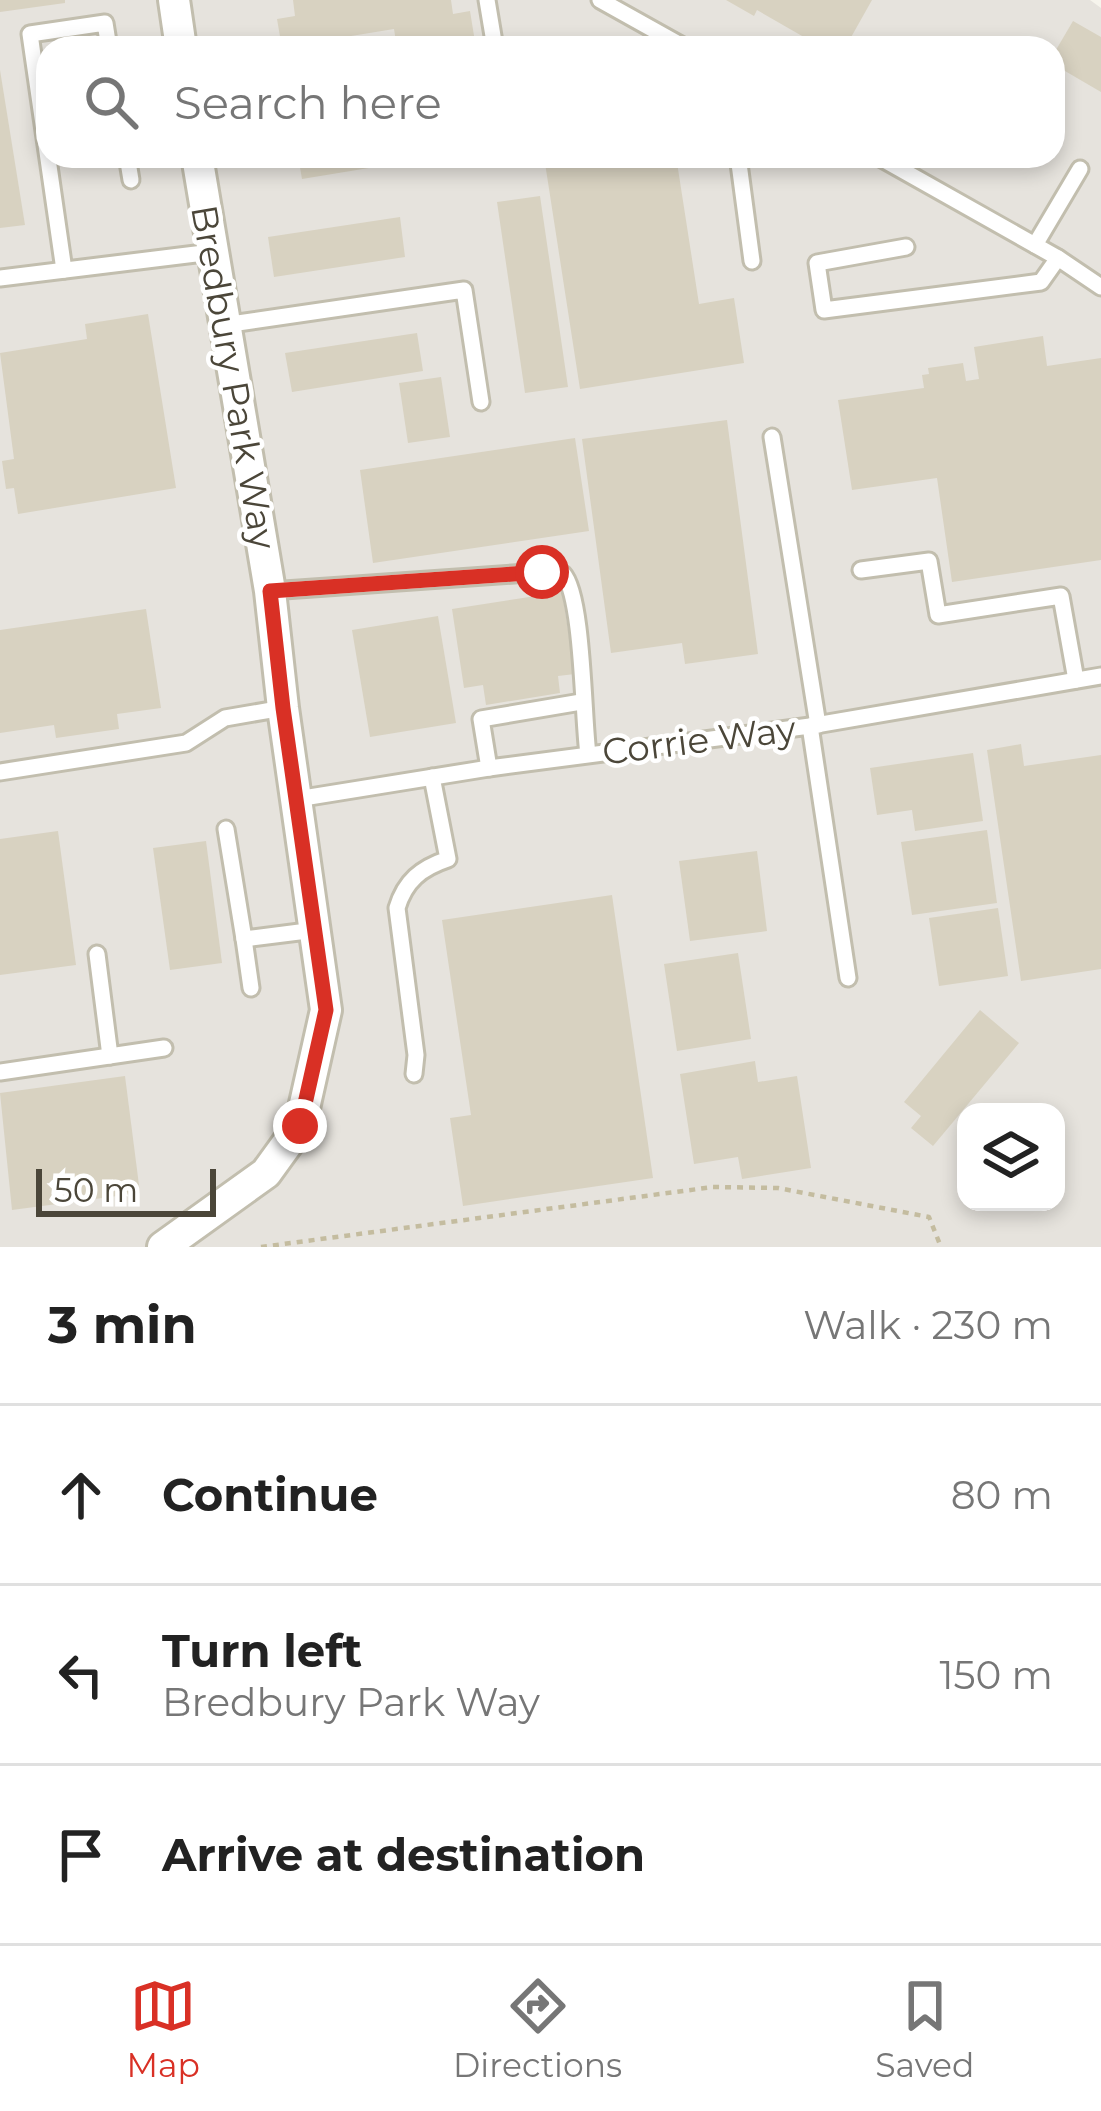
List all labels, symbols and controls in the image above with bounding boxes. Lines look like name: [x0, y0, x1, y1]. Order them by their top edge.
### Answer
search box: [36, 36, 1065, 168]
icon: search: [78, 69, 144, 135]
text: Search here: [174, 75, 442, 130]
street label: Bredbury Park Way: [182, 201, 286, 553]
route start: [515, 545, 569, 599]
street label: Corrie Way: [600, 706, 799, 774]
route end: [273, 1099, 327, 1153]
map controls: [957, 1103, 1065, 1211]
button: layers: [957, 1103, 1065, 1211]
scale bar: [36, 1163, 216, 1216]
text: 50 m: [54, 1170, 138, 1210]
text: 3 min: [48, 1294, 197, 1356]
text: Walk · 230 m: [803, 1301, 1053, 1349]
icon: ahead: [48, 1462, 114, 1528]
text: Continue: [162, 1467, 378, 1522]
text: 80 m: [951, 1471, 1053, 1519]
text: Turn left: [162, 1623, 362, 1678]
icon: left: [48, 1642, 114, 1708]
text: 150 m: [939, 1651, 1053, 1699]
text: Bredbury Park Way: [162, 1678, 540, 1726]
icon: arrive: [48, 1822, 114, 1888]
text: Arrive at destination: [162, 1827, 645, 1882]
tab: Map: [127, 1973, 200, 2085]
tab: Directions: [453, 1973, 622, 2085]
tab: Saved: [875, 1973, 974, 2085]

